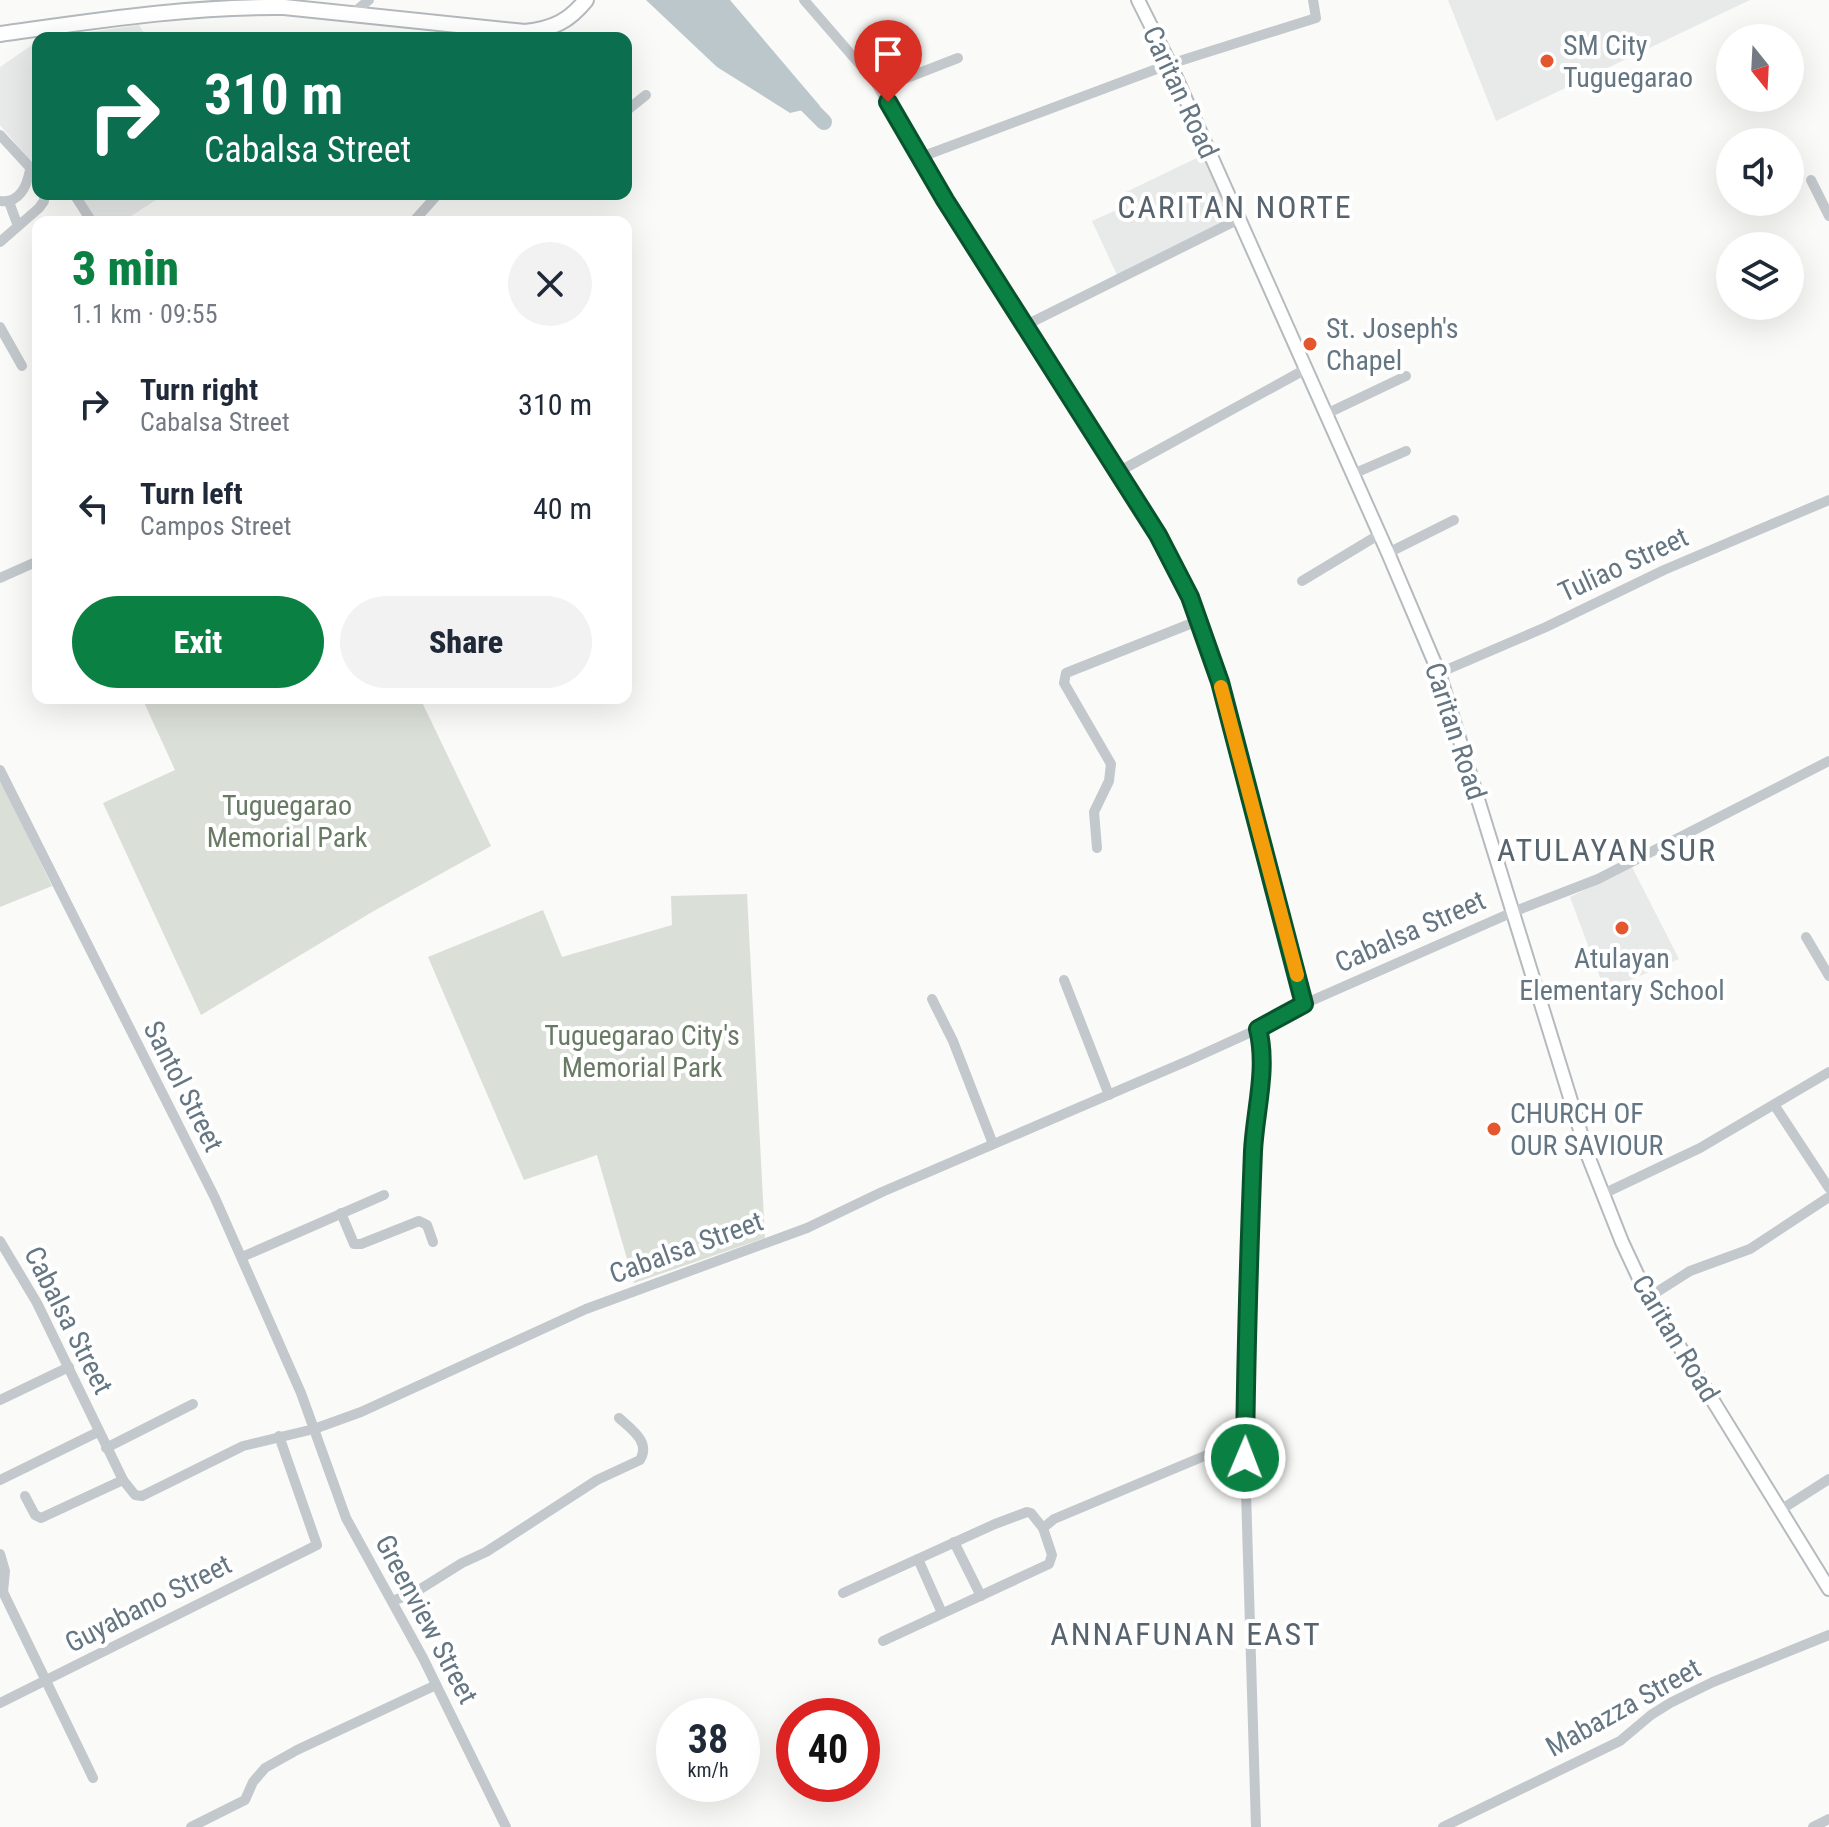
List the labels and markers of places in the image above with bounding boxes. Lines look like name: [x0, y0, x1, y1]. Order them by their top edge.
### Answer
pin: [854, 20, 922, 102]
place label: SM City Tuguegarao: [1563, 29, 1693, 94]
marker: SM City Tuguegarao: [1538, 52, 1556, 70]
place label: St. Joseph's Chapel: [1326, 312, 1459, 377]
marker: St. Joseph's Chapel: [1301, 335, 1319, 353]
marker: Atulayan Elementary School: [1613, 919, 1631, 937]
place label: Atulayan Elementary School: [1519, 942, 1725, 1007]
place label: CHURCH OF OUR SAVIOUR: [1510, 1097, 1664, 1162]
marker: CHURCH OF OUR SAVIOUR: [1485, 1120, 1503, 1138]

